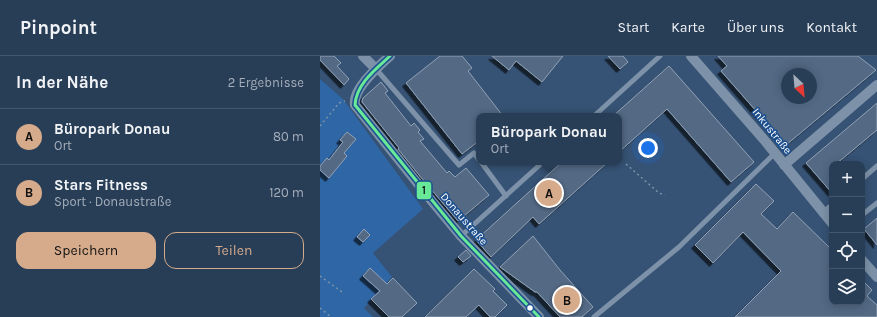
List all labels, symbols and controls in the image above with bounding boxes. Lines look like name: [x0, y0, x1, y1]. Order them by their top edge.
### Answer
text: Pinpoint: [20, 17, 97, 39]
text: Start: [617, 19, 649, 36]
text: Karte: [671, 19, 705, 36]
text: Über uns: [727, 19, 784, 36]
text: Kontakt: [806, 19, 857, 36]
north arrow: [781, 68, 817, 104]
text: In der Nähe: [16, 72, 108, 92]
text: 2 Ergebnisse: [228, 75, 304, 90]
street label: Inkustraße: [750, 106, 795, 157]
popup: [476, 113, 622, 165]
text: Büropark Donau: [54, 120, 170, 138]
text: Büropark Donau: [491, 123, 607, 141]
text: A: [25, 129, 33, 144]
text: 80 m: [273, 129, 304, 144]
text: Ort: [54, 138, 72, 153]
your location: [638, 138, 658, 158]
text: Ort: [491, 141, 509, 156]
map controls: [829, 161, 865, 305]
button: +: [829, 161, 865, 197]
text: Stars Fitness: [54, 176, 148, 194]
pin: A: [536, 178, 562, 208]
line badge: 1: [416, 181, 432, 200]
text: 1: [422, 184, 426, 197]
text: B: [25, 185, 33, 200]
text: 120 m: [269, 185, 304, 200]
street label: Donaustraße: [438, 190, 490, 248]
text: Sport · Donaustraße: [54, 194, 171, 209]
button: −: [829, 197, 865, 233]
button: Speichern: [16, 232, 156, 269]
button: Teilen: [164, 232, 304, 269]
button: locate: [829, 233, 865, 269]
button: layers: [829, 269, 865, 305]
pin: B: [554, 285, 580, 315]
unlabelled marker: [525, 303, 535, 313]

